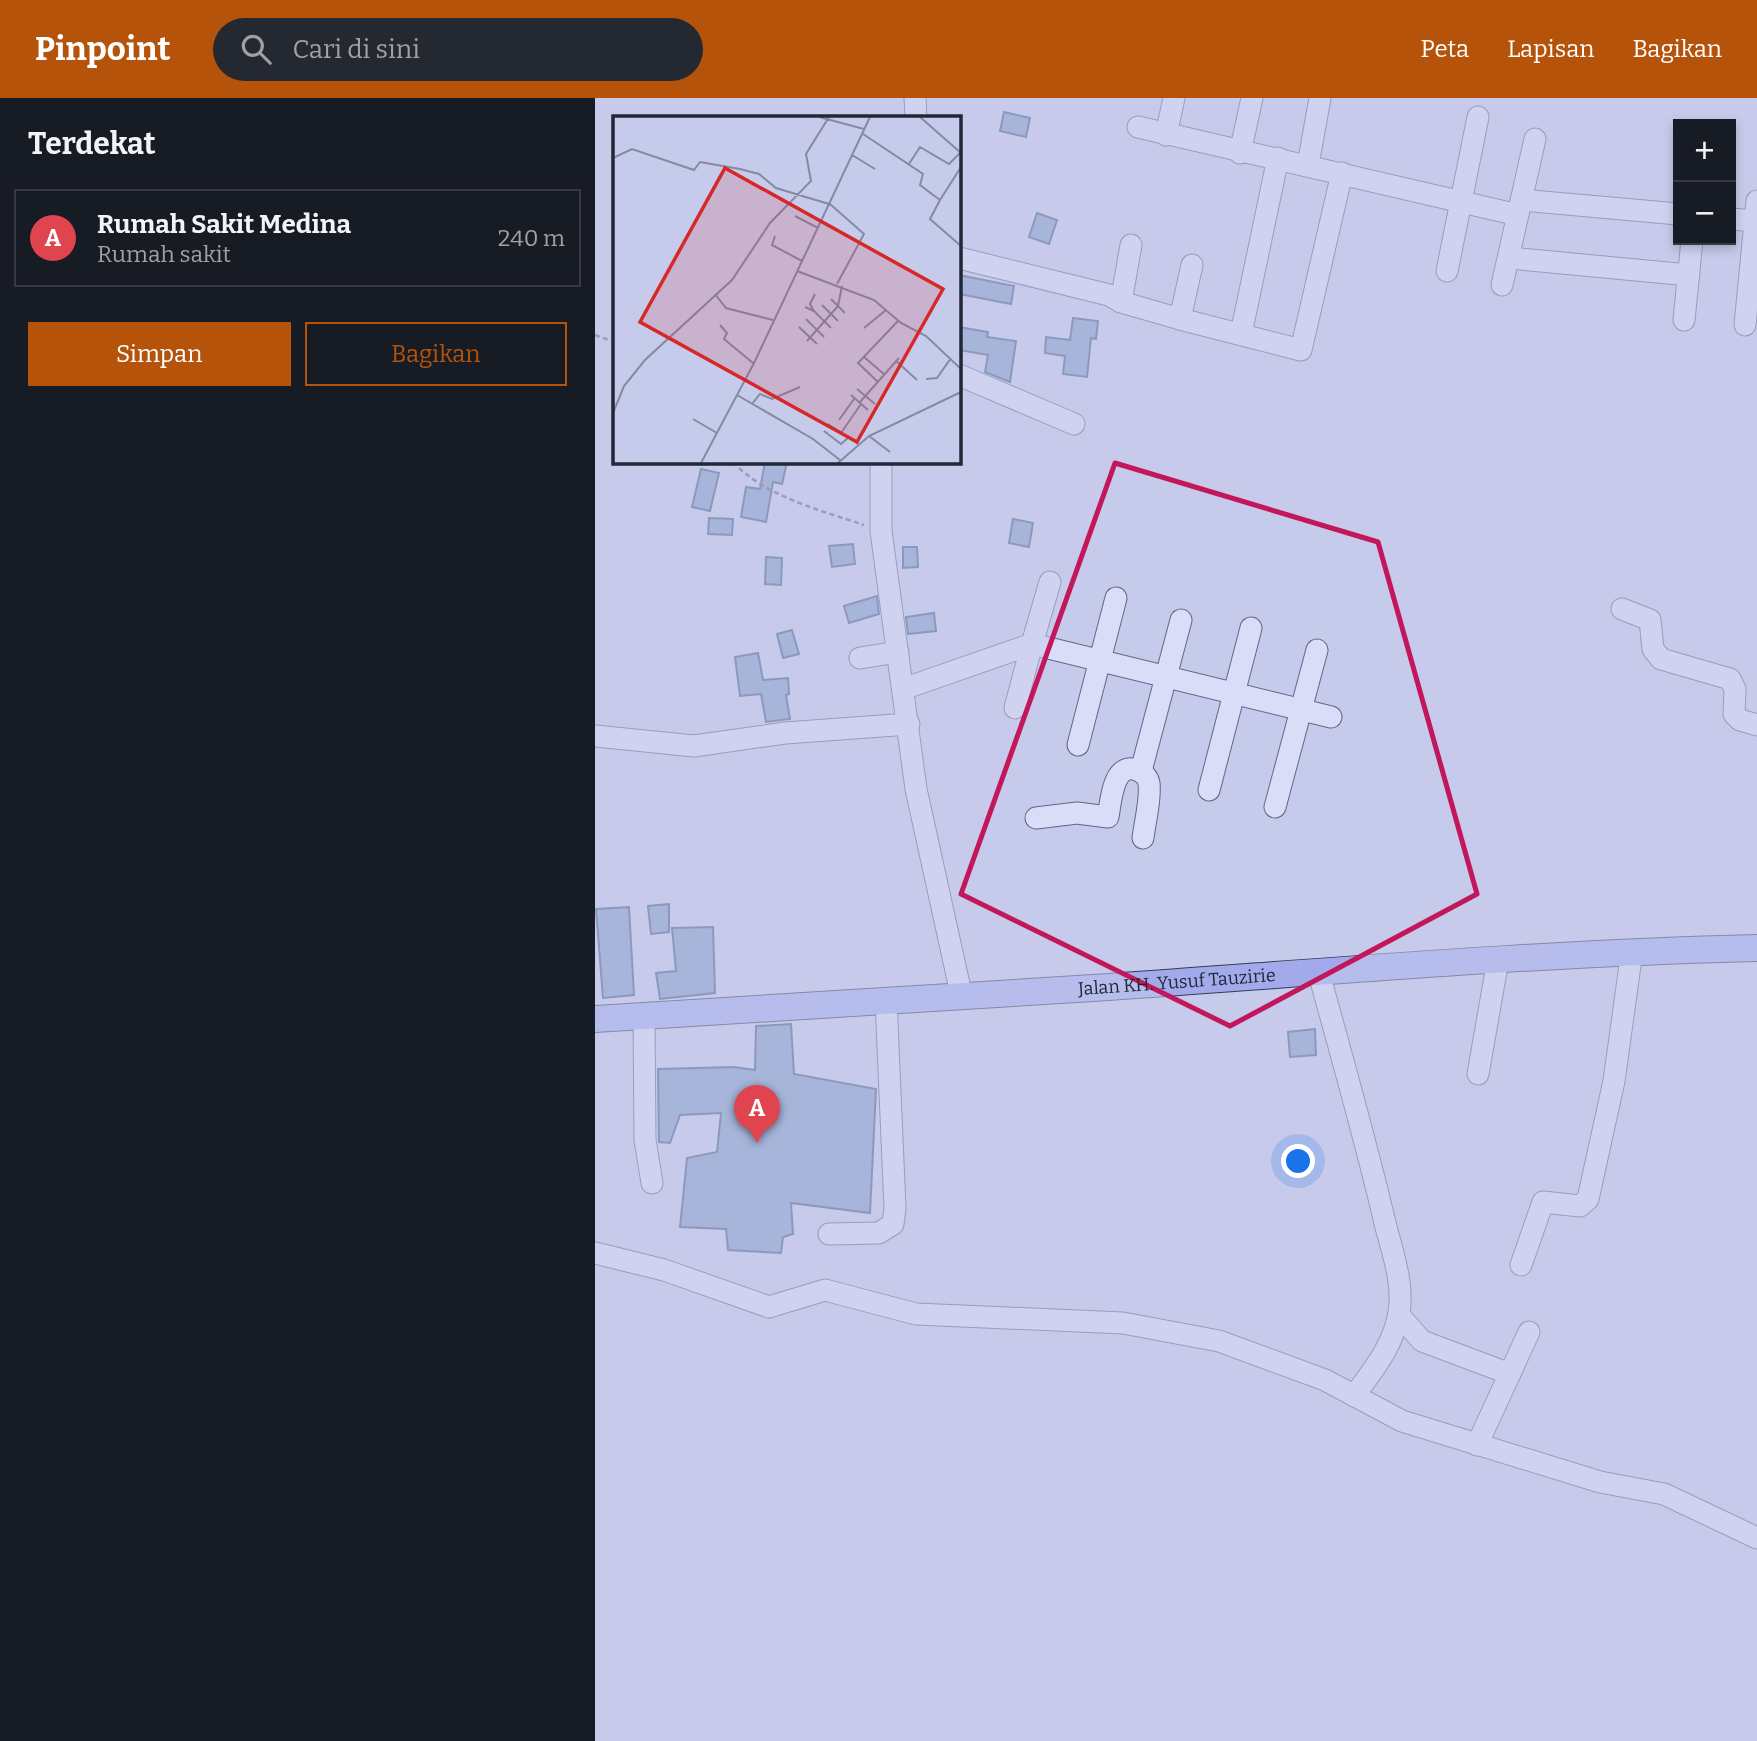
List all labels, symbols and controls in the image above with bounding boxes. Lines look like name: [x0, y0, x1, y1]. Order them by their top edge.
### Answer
search box: [213, 18, 703, 81]
text: Pinpoint: [35, 29, 171, 69]
icon: search: [237, 30, 275, 68]
text: Cari di sini: [293, 34, 420, 65]
text: Peta: [1421, 35, 1469, 63]
text: Lapisan: [1507, 35, 1594, 63]
text: Bagikan: [1632, 35, 1722, 63]
inset map: [613, 116, 961, 464]
map controls: [1673, 119, 1736, 245]
button: +: [1673, 119, 1736, 182]
text: Terdekat: [28, 126, 156, 162]
button: −: [1673, 182, 1736, 245]
text: Rumah Sakit Medina: [97, 209, 351, 240]
text: A: [45, 224, 61, 252]
text: 240 m: [498, 224, 565, 252]
text: Rumah sakit: [97, 240, 231, 268]
button: Simpan: [28, 322, 291, 386]
button: Bagikan: [305, 322, 567, 386]
street label: Jalan KH. Yusuf Tauzirie: [1076, 964, 1276, 1000]
pin: A: [734, 1085, 780, 1143]
your location: [1281, 1144, 1315, 1178]

